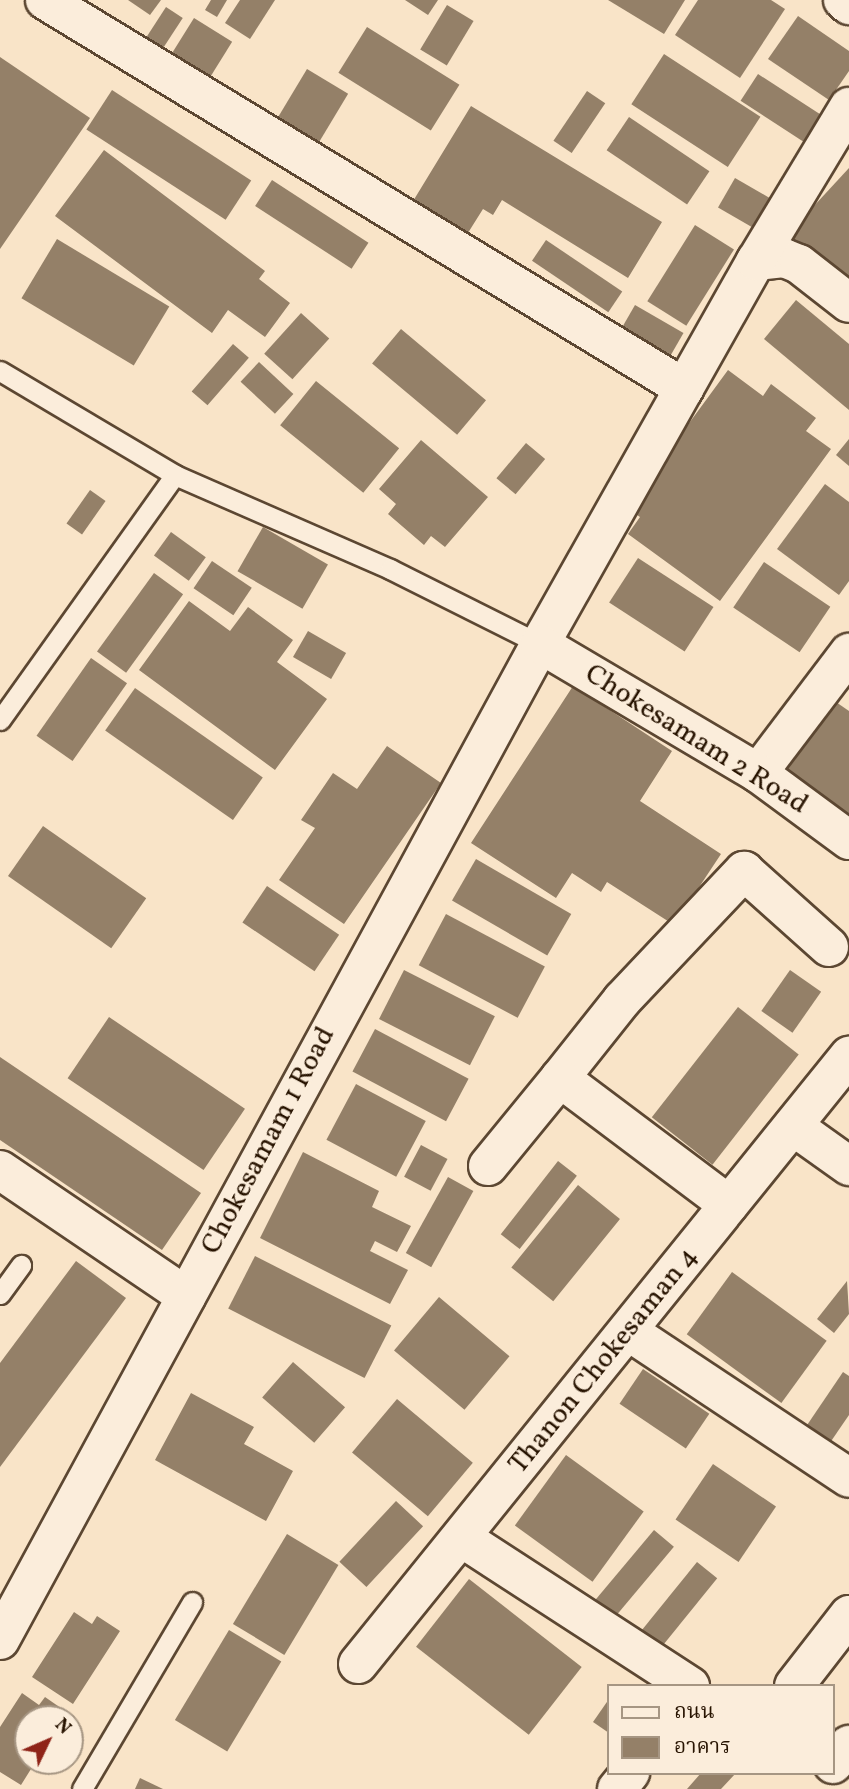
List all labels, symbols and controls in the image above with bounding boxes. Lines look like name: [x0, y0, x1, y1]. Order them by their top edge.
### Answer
street label: Chokesamam 2 Road: [578, 658, 814, 822]
street label: Chokesamam 1 Road: [195, 1022, 343, 1260]
street label: Thanon Chokesaman 4: [502, 1241, 706, 1481]
legend: [608, 1684, 835, 1775]
text: ถนน: [674, 1698, 715, 1727]
north arrow: [14, 1705, 84, 1775]
text: N: [49, 1713, 77, 1741]
text: อาคาร: [674, 1733, 731, 1762]

